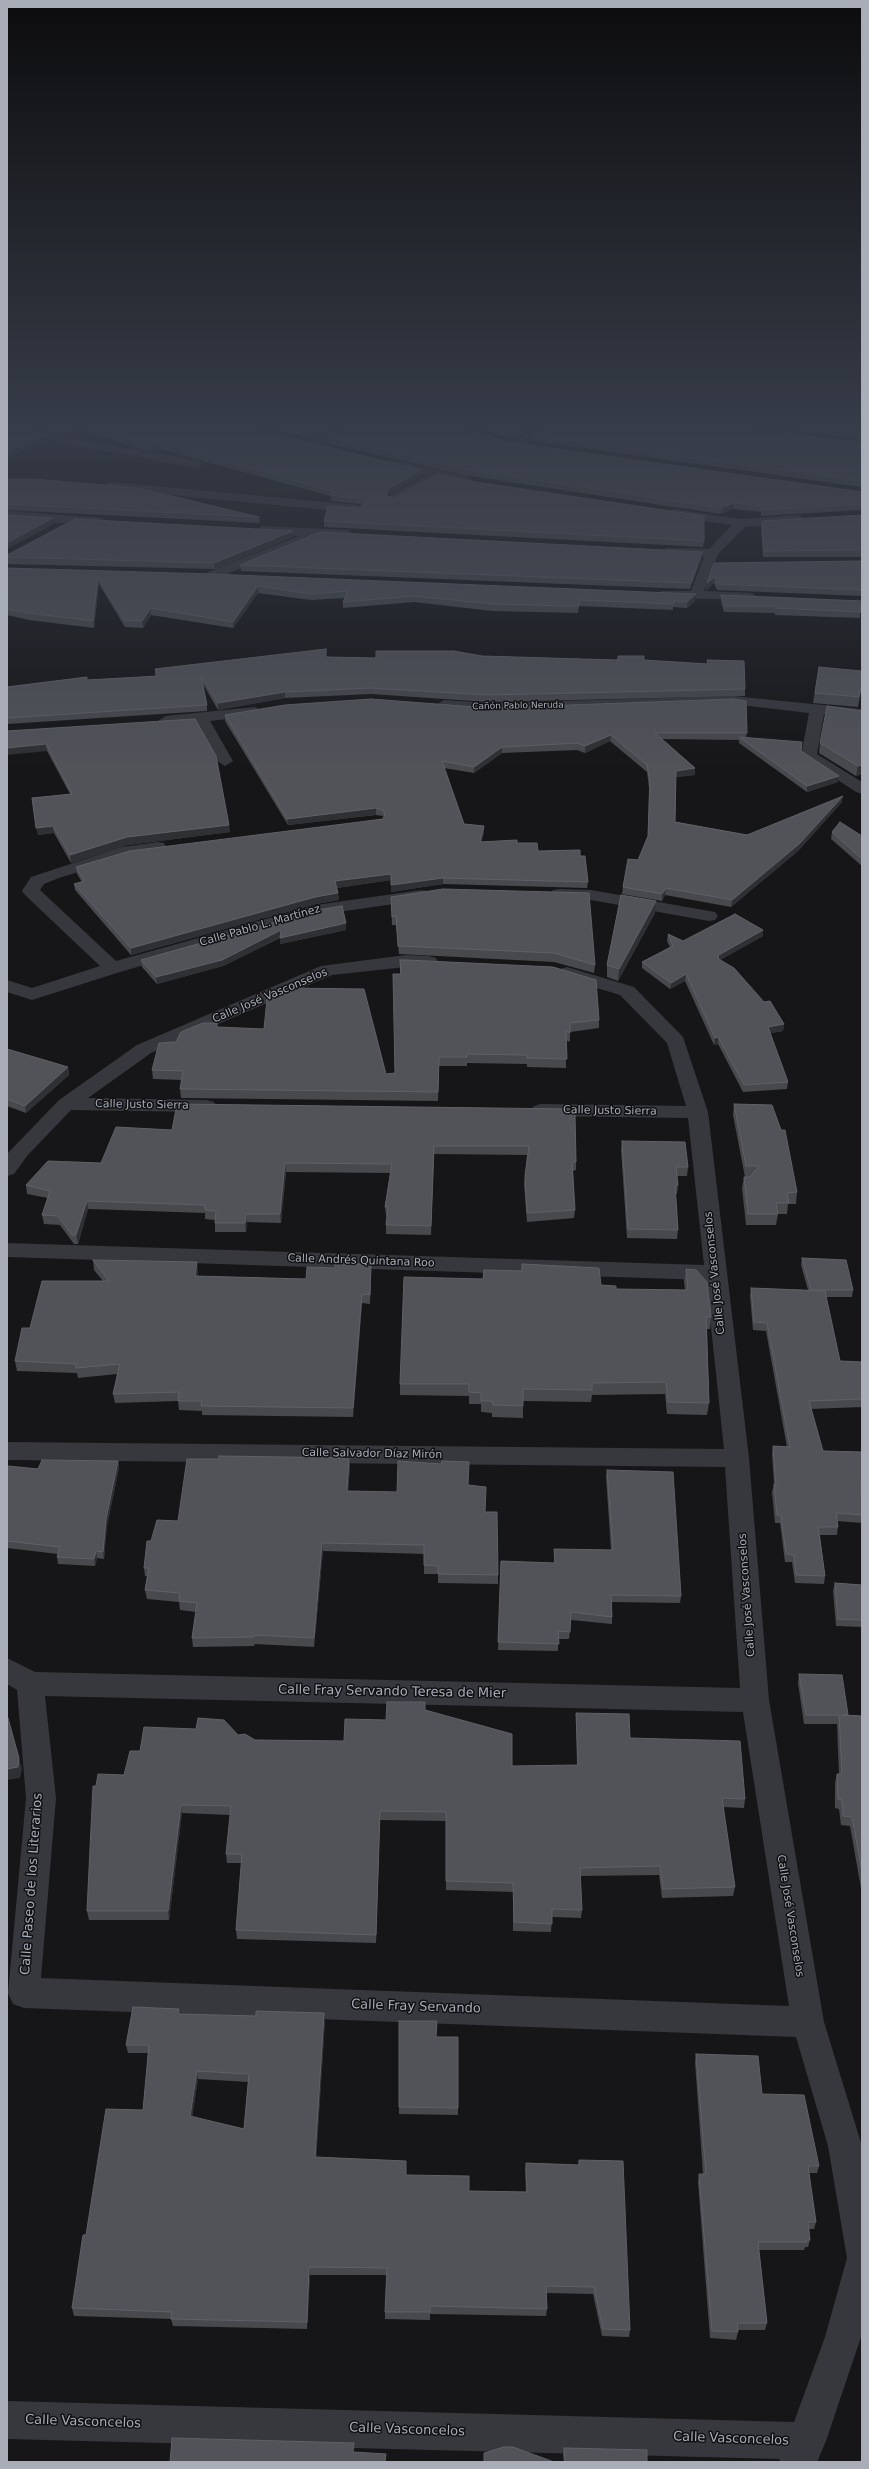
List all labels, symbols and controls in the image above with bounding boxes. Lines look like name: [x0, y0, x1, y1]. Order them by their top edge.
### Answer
street label: Cañón Pablo Neruda: [472, 700, 564, 712]
street label: Calle Pablo L. Martínez: [198, 902, 322, 950]
street label: Calle José Vasconselos: [210, 966, 330, 1026]
street label: Calle Justo Sierra: [95, 1098, 189, 1112]
street label: Calle Justo Sierra: [563, 1104, 657, 1118]
street label: Calle José Vasconselos: [702, 1211, 728, 1335]
street label: Calle Andrés Quintana Roo: [287, 1252, 435, 1270]
street label: Calle Salvador Díaz Mirón: [302, 1446, 442, 1462]
street label: Calle José Vasconselos: [736, 1533, 758, 1657]
street label: Calle Fray Servando Teresa de Mier: [278, 1682, 506, 1702]
street label: Calle Paseo de los Literarios: [18, 1793, 46, 1975]
street label: Calle José Vasconselos: [774, 1854, 806, 1978]
street label: Calle Fray Servando: [351, 1997, 481, 2017]
street label: Calle Vasconcelos: [25, 2412, 141, 2432]
street label: Calle Vasconcelos: [349, 2420, 465, 2440]
street label: Calle Vasconcelos: [673, 2429, 789, 2449]

